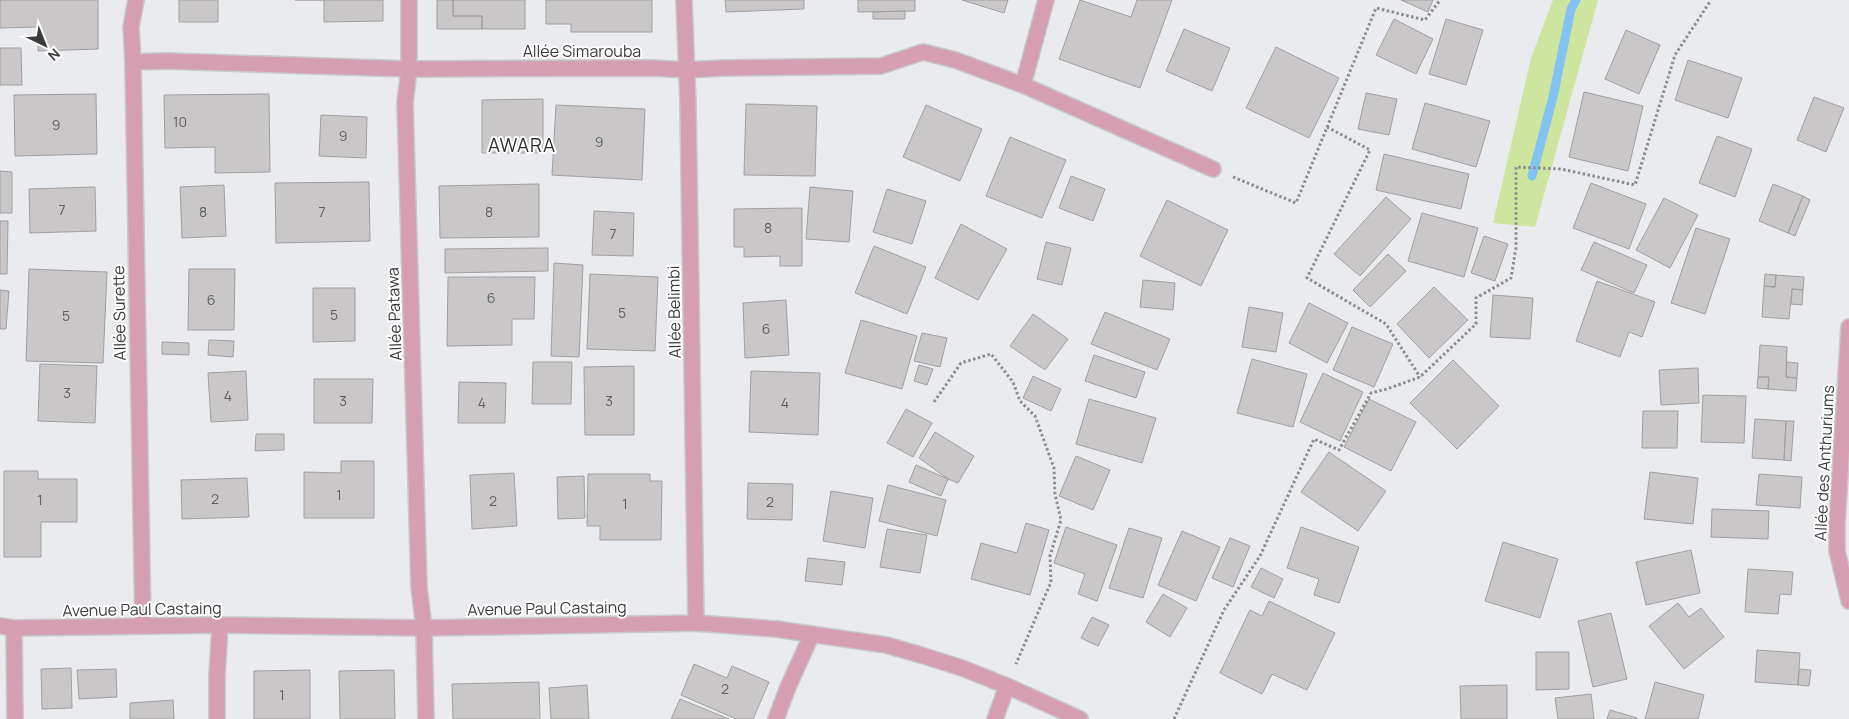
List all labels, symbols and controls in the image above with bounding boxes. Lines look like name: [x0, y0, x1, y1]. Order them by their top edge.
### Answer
north arrow: [20, 20, 70, 70]
street label: Allée Simarouba: [523, 40, 641, 62]
text: N: [44, 44, 64, 65]
house number: 10: [173, 112, 187, 131]
house number: 9: [52, 115, 60, 134]
house number: 9: [339, 126, 347, 145]
district label: AWARA: [488, 132, 556, 158]
house number: 9: [595, 132, 603, 151]
house number: 7: [58, 200, 66, 219]
house number: 8: [199, 202, 207, 221]
house number: 7: [318, 202, 326, 221]
house number: 8: [485, 202, 493, 221]
house number: 8: [764, 218, 772, 237]
house number: 7: [609, 224, 617, 243]
street label: Allée Surette: [107, 265, 131, 361]
street label: Allée Belimbi: [662, 265, 686, 359]
street label: Allée Patawa: [381, 267, 407, 361]
house number: 6: [487, 288, 495, 307]
house number: 6: [207, 290, 215, 309]
house number: 5: [618, 303, 626, 322]
house number: 5: [330, 305, 338, 324]
house number: 5: [62, 306, 70, 325]
house number: 6: [762, 319, 770, 338]
house number: 3: [63, 383, 71, 402]
street label: Allée des Anthuriums: [1809, 385, 1839, 541]
house number: 4: [224, 386, 232, 405]
house number: 3: [339, 391, 347, 410]
house number: 3: [605, 391, 613, 410]
house number: 4: [478, 393, 486, 412]
house number: 4: [781, 393, 789, 412]
house number: 1: [336, 485, 342, 504]
house number: 2: [211, 489, 219, 508]
house number: 1: [37, 490, 43, 509]
house number: 2: [489, 491, 497, 510]
house number: 2: [766, 492, 774, 511]
house number: 1: [622, 494, 628, 513]
street label: Avenue Paul Castaing: [467, 596, 627, 620]
street label: Avenue Paul Castaing: [62, 597, 222, 621]
house number: 2: [721, 679, 729, 698]
house number: 1: [279, 685, 285, 704]

